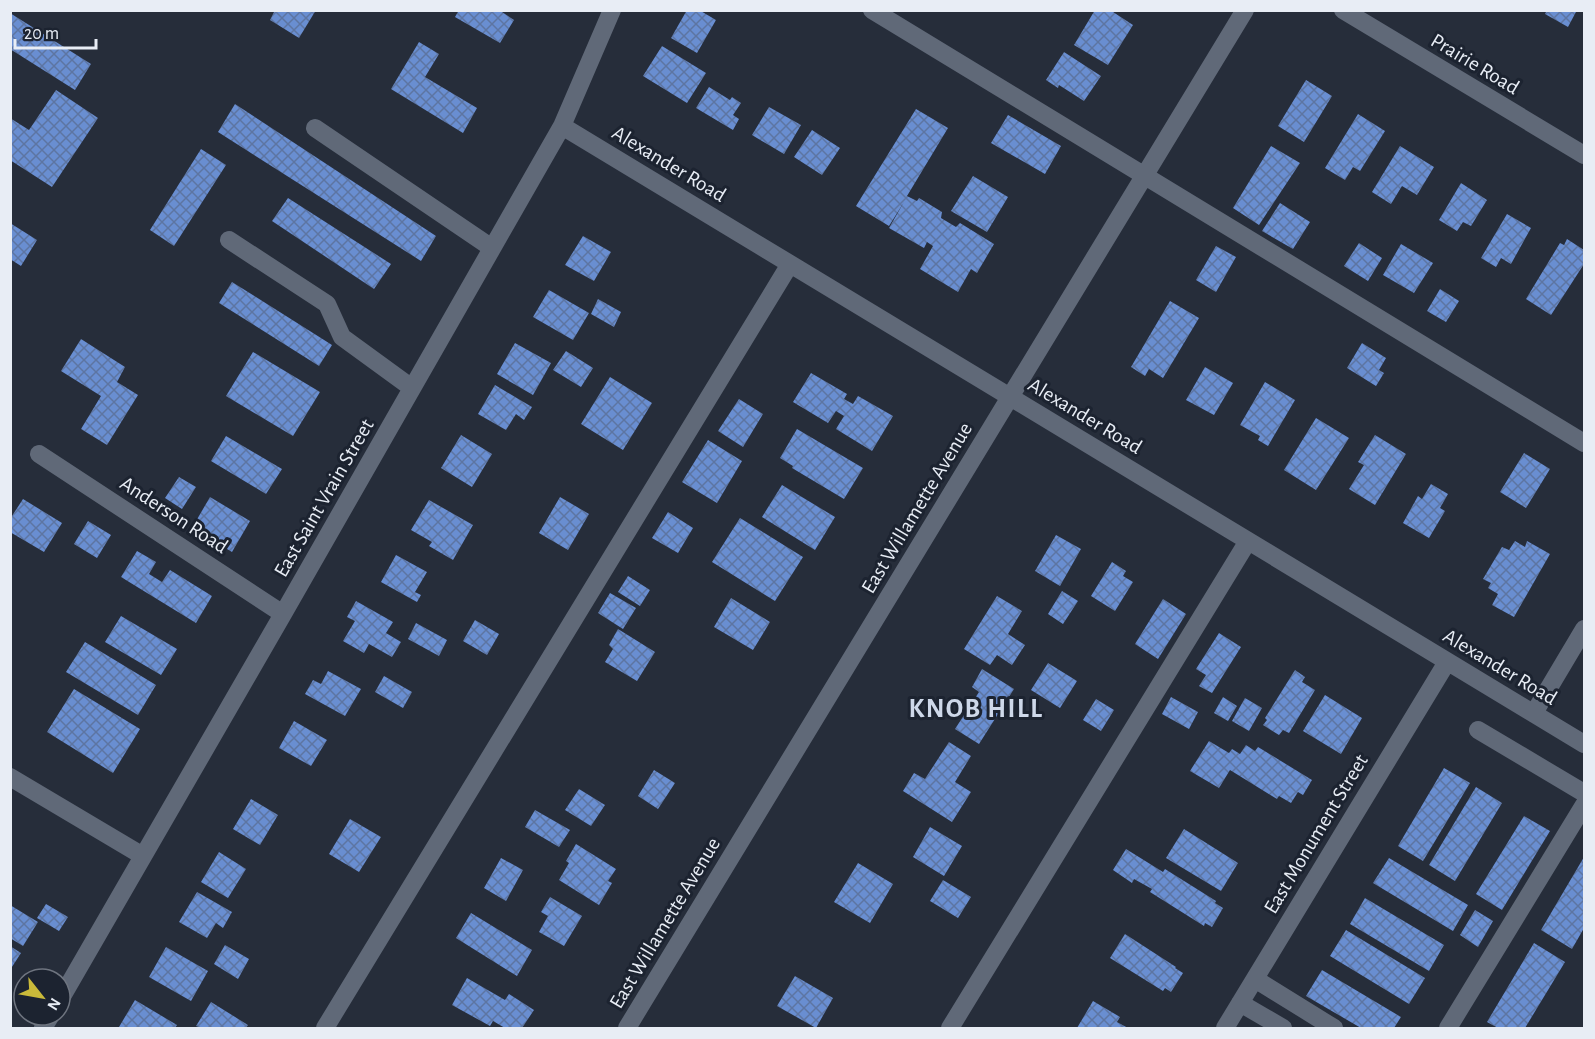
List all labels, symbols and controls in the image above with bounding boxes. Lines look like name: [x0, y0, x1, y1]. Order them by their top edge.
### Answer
scale bar: [15, 12, 96, 50]
text: 20 m: [24, 25, 59, 43]
street label: Prairie Road: [1427, 30, 1523, 98]
street label: Alexander Road: [608, 122, 730, 206]
street label: Alexander Road: [1024, 374, 1146, 458]
street label: East Saint Vrain Street: [270, 415, 378, 581]
street label: East Willamette Avenue: [858, 419, 976, 597]
street label: Anderson Road: [116, 472, 232, 558]
street label: Alexander Road: [1439, 625, 1561, 709]
district label: KNOB HILL: [909, 695, 1043, 722]
street label: East Monument Street: [1260, 750, 1372, 917]
street label: East Willamette Avenue: [606, 834, 724, 1012]
north arrow: [12, 967, 72, 1027]
text: N: [44, 995, 64, 1013]

